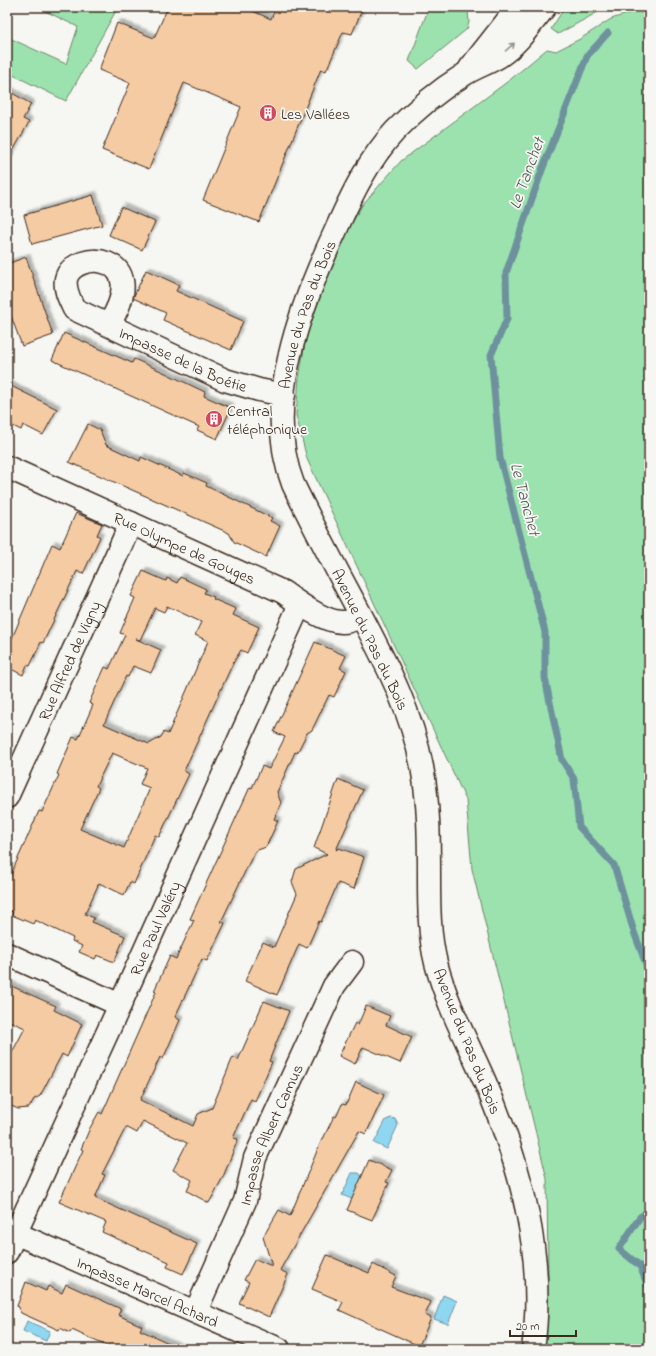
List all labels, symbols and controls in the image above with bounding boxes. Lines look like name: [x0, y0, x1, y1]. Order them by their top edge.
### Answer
one-way arrow: [505, 43, 516, 52]
building icon: Les Vallées: [258, 103, 278, 123]
place label: Les Vallées: [281, 103, 350, 127]
water label: Le Tanchet: [503, 132, 553, 213]
street label: Avenue du Pas du Bois: [274, 237, 344, 391]
street label: Impasse de la Boétie: [114, 322, 250, 400]
place label: Central téléphonique: [227, 400, 308, 442]
building icon: Central téléphonique: [204, 409, 224, 429]
water label: Le Tanchet: [503, 460, 547, 541]
street label: Rue Olympe de Gouges: [109, 507, 259, 592]
street label: Avenue du Pas du Bois: [324, 565, 414, 715]
street label: Rue Alfred de Vigny: [33, 597, 108, 725]
street label: Rue Paul Valéry: [125, 877, 188, 980]
street label: Avenue du Pas du Bois: [426, 965, 506, 1118]
street label: Impasse Albert Camus: [234, 1060, 311, 1210]
street label: Impasse Marcel Achard: [72, 1251, 222, 1335]
scale bar: [510, 1312, 576, 1338]
text: 20 m: [516, 1318, 539, 1336]

